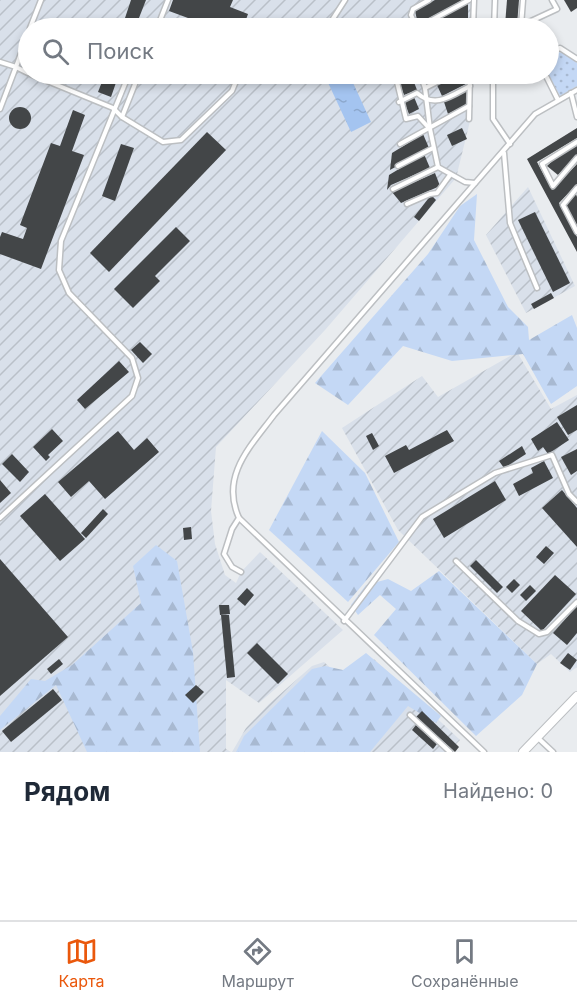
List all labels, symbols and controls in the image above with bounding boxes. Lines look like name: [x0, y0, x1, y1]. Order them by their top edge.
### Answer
search box: [18, 18, 559, 84]
icon: search: [39, 35, 72, 68]
text: Поиск: [87, 38, 154, 64]
text: Рядом: [24, 776, 110, 807]
text: Найдено: 0: [443, 779, 553, 803]
tab: Карта: [59, 935, 104, 991]
tab: Маршрут: [221, 935, 294, 991]
tab: Сохранённые: [411, 935, 518, 991]

